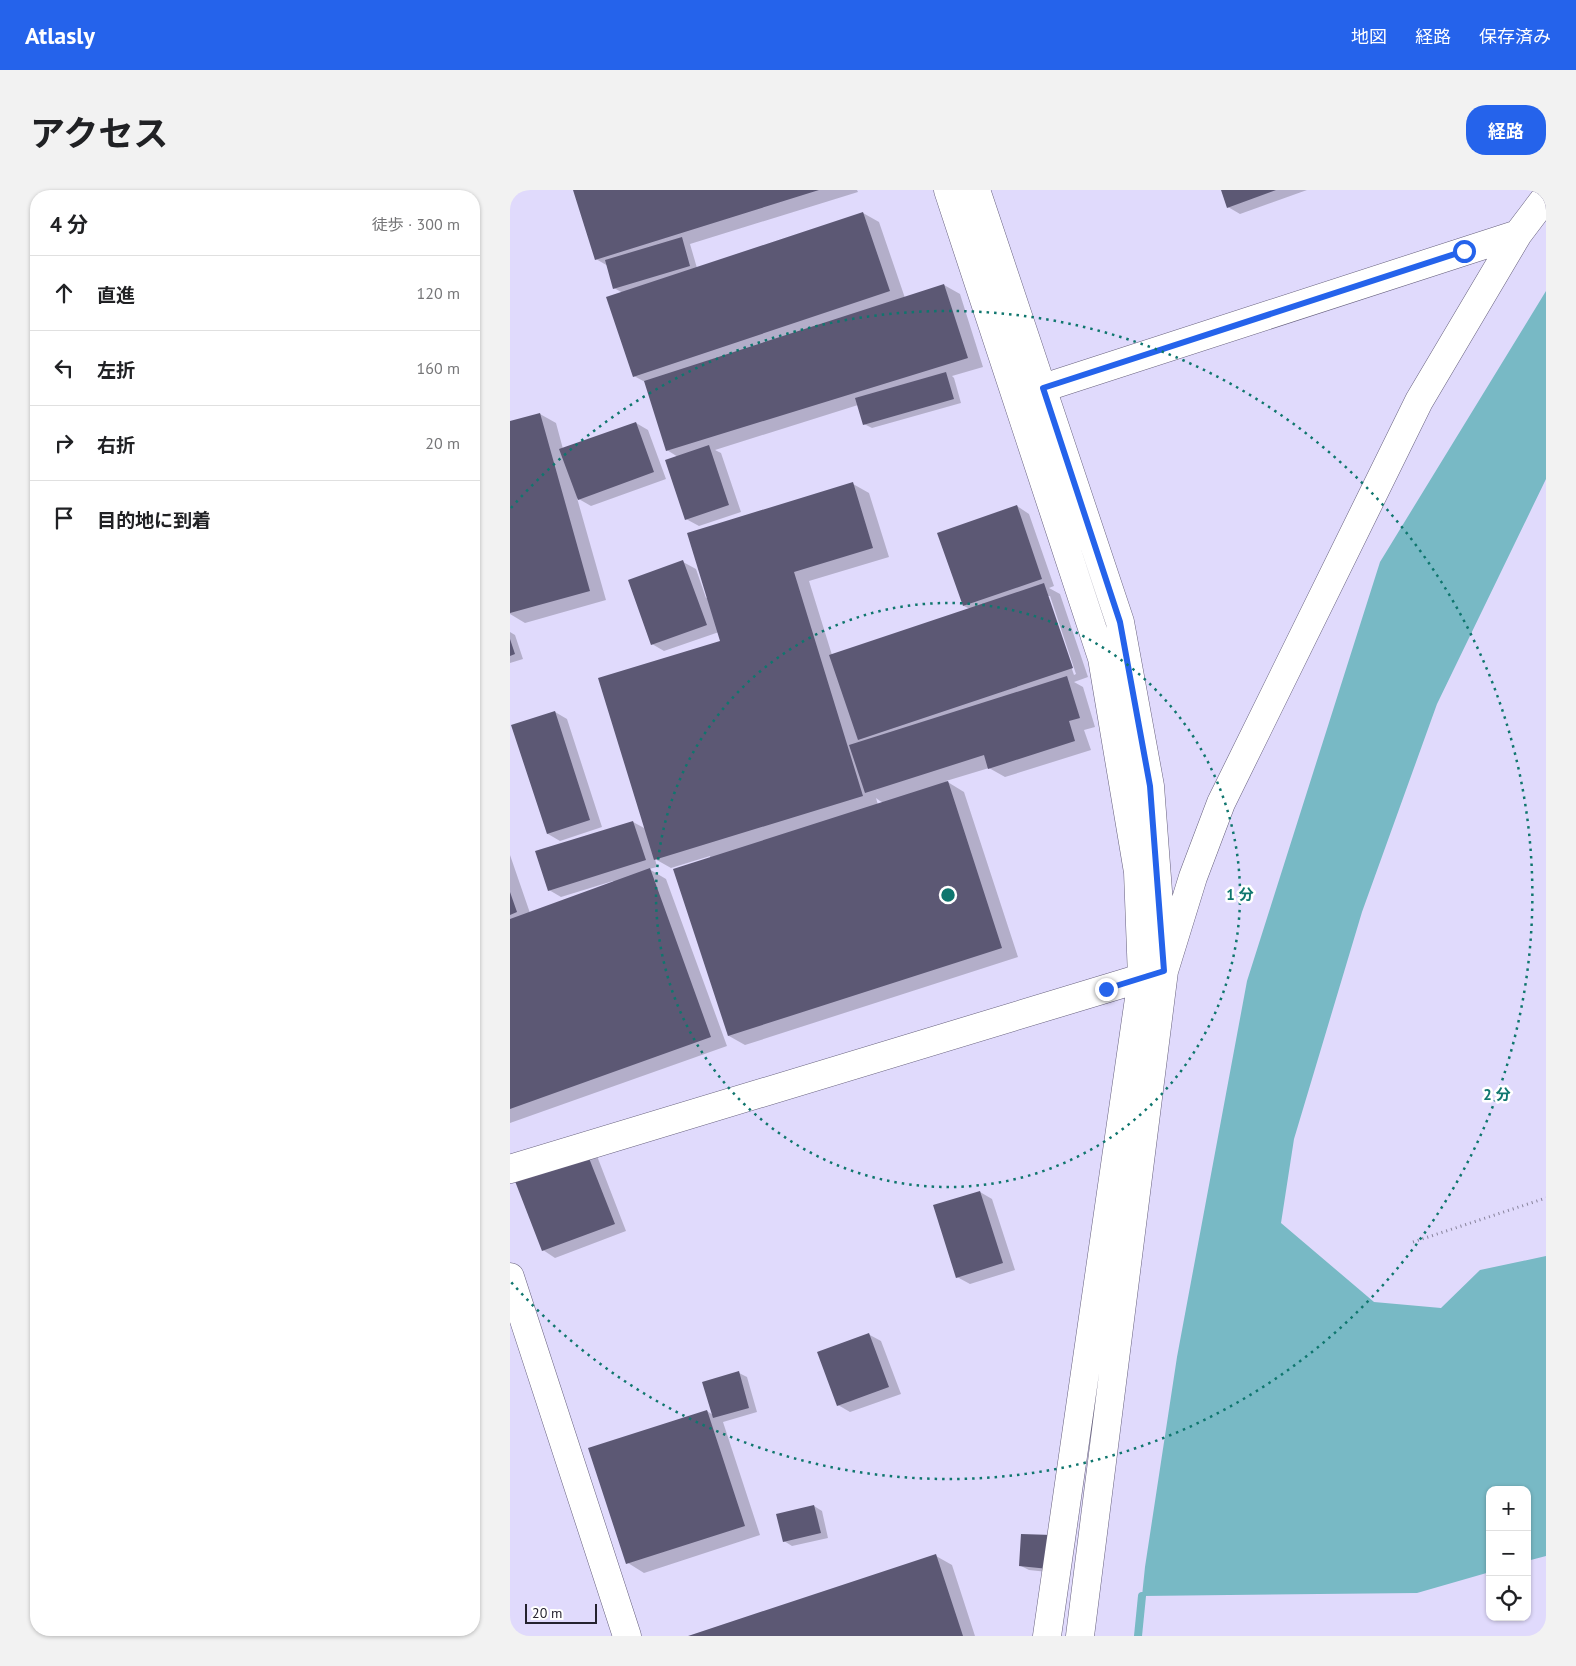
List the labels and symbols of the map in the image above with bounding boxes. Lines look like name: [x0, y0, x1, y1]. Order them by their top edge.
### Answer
route start: [1453, 240, 1476, 263]
text: 1 分: [1226, 885, 1254, 904]
centre of rings: [939, 886, 957, 904]
route end: [1095, 978, 1118, 1001]
text: 2 分: [1483, 1085, 1511, 1104]
scale bar: [525, 1601, 598, 1624]

